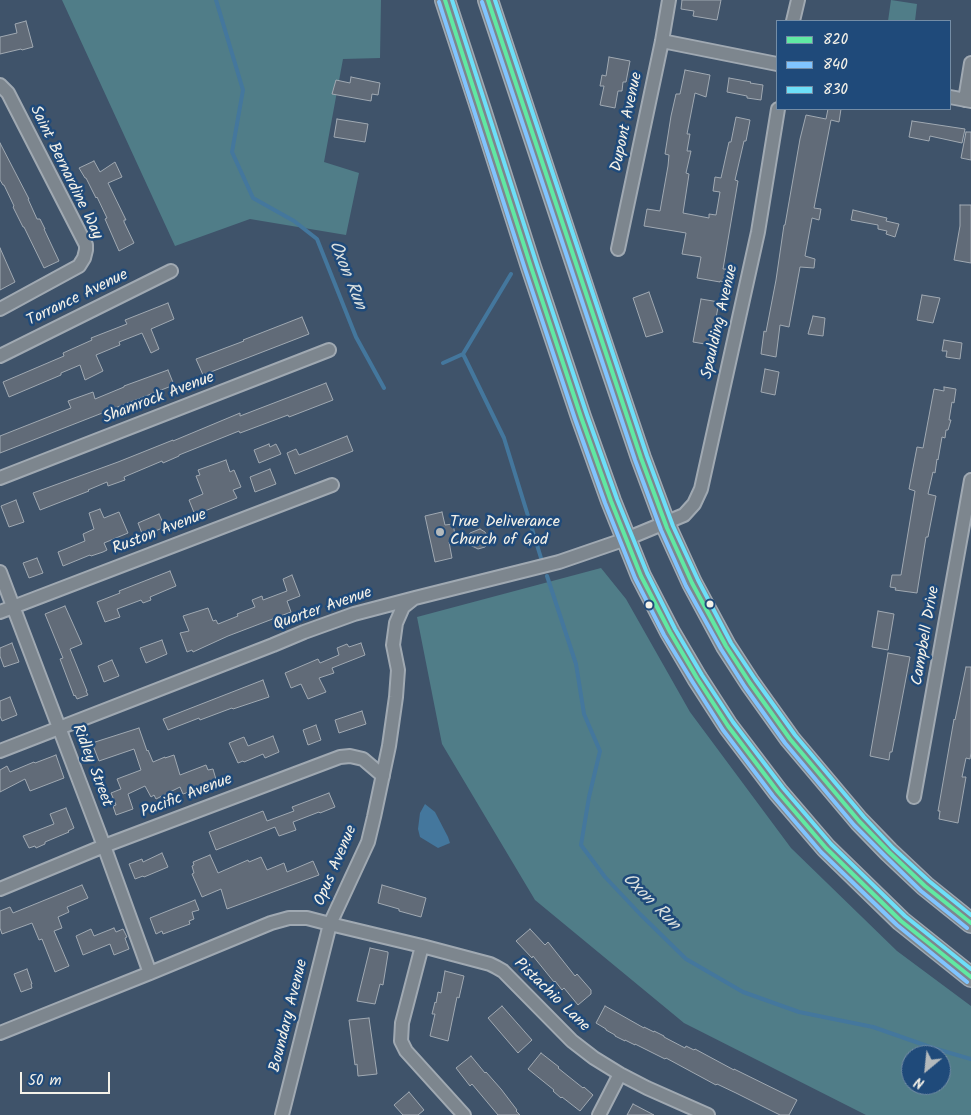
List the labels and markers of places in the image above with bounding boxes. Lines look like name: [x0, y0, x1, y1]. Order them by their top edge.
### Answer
place label: True Deliverance Church of God: [450, 513, 560, 551]
marker: True Deliverance Church of God: [434, 526, 446, 538]
unlabelled marker: [705, 599, 715, 609]
unlabelled marker: [644, 600, 654, 610]

